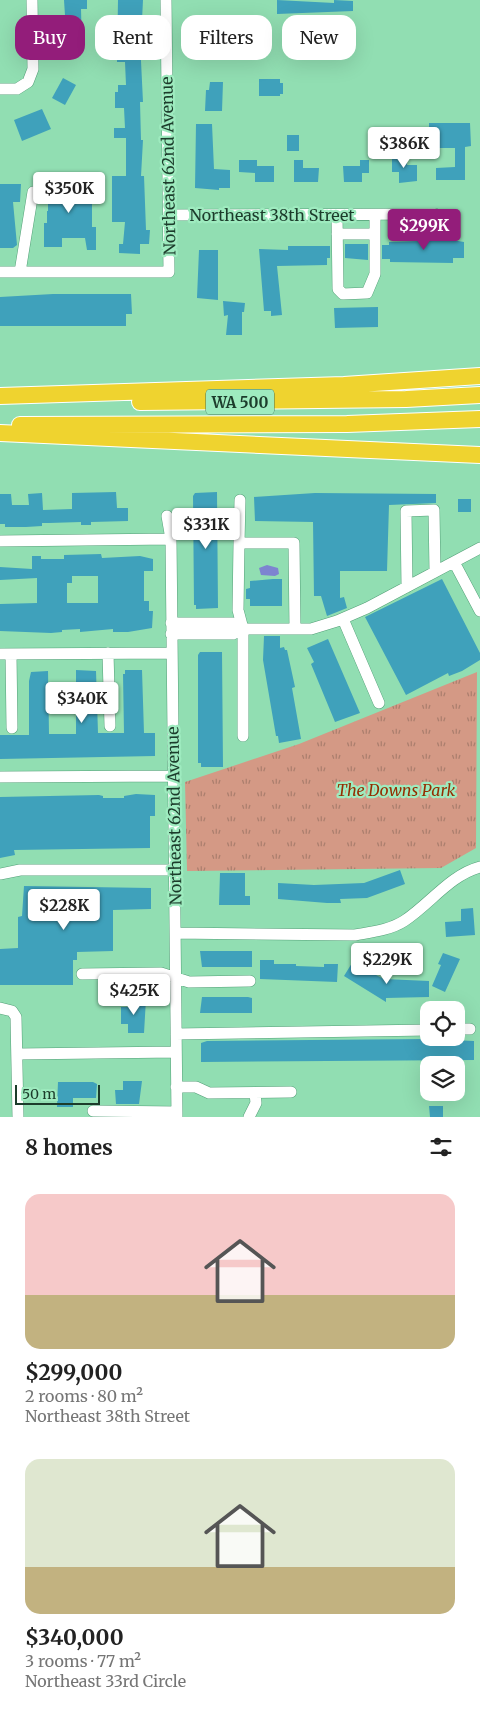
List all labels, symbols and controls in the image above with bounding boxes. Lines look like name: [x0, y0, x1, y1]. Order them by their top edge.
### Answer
chip: Buy: [15, 15, 85, 60]
chip: Rent: [95, 15, 171, 60]
chip: Filters: [181, 15, 272, 60]
chip: New: [282, 15, 356, 60]
street label: Northeast 62nd Avenue: [156, 76, 180, 256]
pin: $386K: [369, 126, 439, 169]
text: $386K: [379, 133, 429, 153]
pin: $350K: [34, 172, 104, 214]
text: $350K: [44, 178, 94, 198]
street label: Northeast 38th Street: [189, 205, 355, 225]
pin: $299K: [389, 208, 459, 251]
text: $299K: [399, 215, 449, 235]
road number: WA 500: [206, 390, 274, 414]
pin: $331K: [171, 508, 241, 550]
text: $331K: [183, 514, 229, 534]
pin: $340K: [47, 682, 117, 724]
text: $340K: [56, 688, 108, 708]
street label: Northeast 62nd Avenue: [162, 726, 186, 906]
park label: The Downs Park: [337, 780, 456, 800]
pin: $228K: [29, 888, 99, 931]
text: $228K: [39, 895, 89, 915]
pin: $229K: [352, 942, 422, 985]
text: $229K: [362, 949, 412, 969]
pin: $425K: [99, 974, 169, 1016]
text: $425K: [109, 980, 159, 1000]
map controls: [420, 1001, 465, 1101]
button: locate: [420, 1001, 465, 1046]
button: layers: [420, 1056, 465, 1101]
scale bar: [15, 1082, 100, 1105]
text: 50 m: [22, 1085, 56, 1103]
icon: filters: [427, 1133, 455, 1161]
text: 8 homes: [25, 1134, 113, 1161]
icon: home: [195, 1226, 285, 1316]
text: $299,000: [25, 1359, 122, 1386]
text: 2 rooms · 80 m²: [25, 1386, 143, 1406]
text: Northeast 38th Street: [25, 1406, 190, 1426]
icon: home: [195, 1491, 285, 1581]
text: $340,000: [25, 1624, 124, 1651]
text: 3 rooms · 77 m²: [25, 1651, 141, 1671]
text: Northeast 33rd Circle: [25, 1671, 186, 1691]

